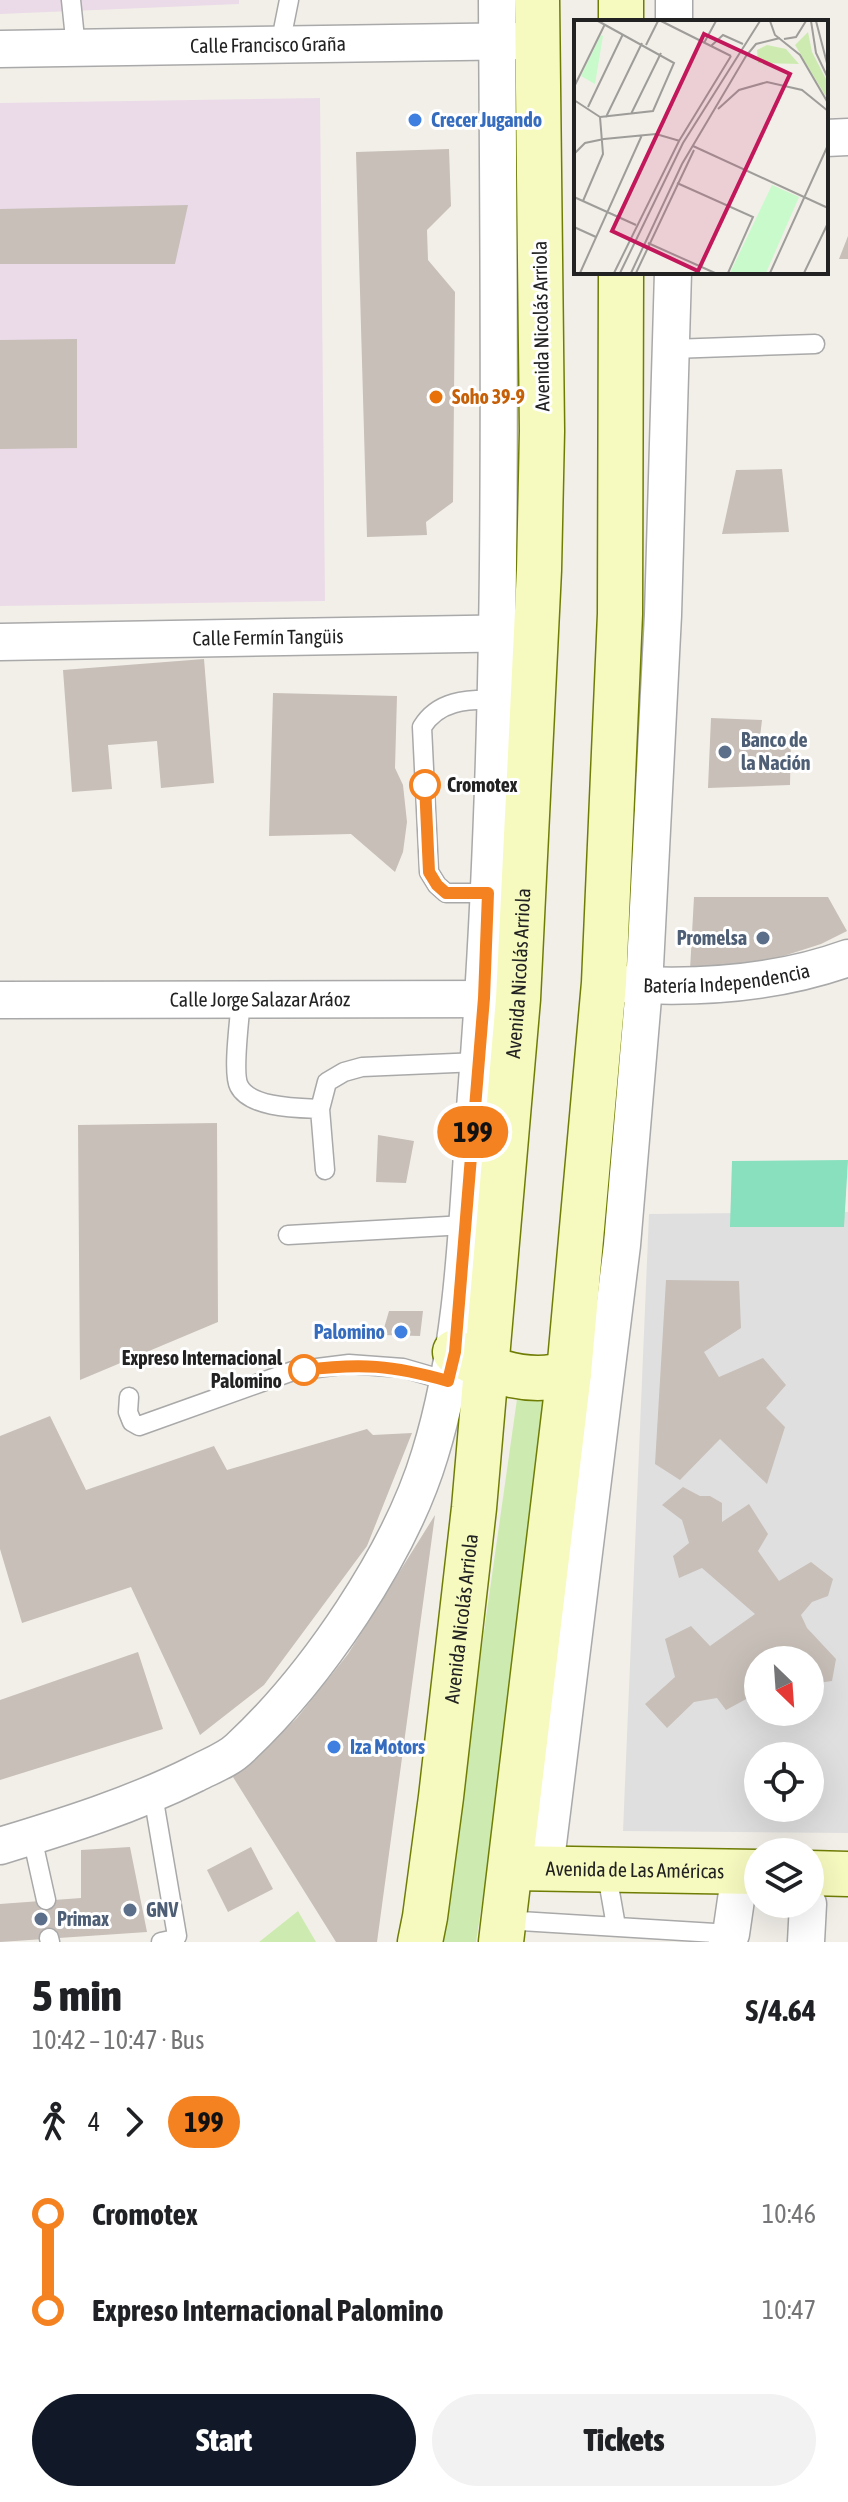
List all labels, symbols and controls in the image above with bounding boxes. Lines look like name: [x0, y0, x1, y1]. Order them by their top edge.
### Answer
inset map: [574, 20, 828, 274]
street label: Calle Francisco Graña: [190, 32, 346, 57]
place label: Crecer Jugando: [431, 108, 542, 131]
marker: Crecer Jugando: [406, 111, 424, 129]
street label: Avenida Nicolás Arriola: [528, 241, 553, 411]
place label: Soho 39-9: [452, 385, 525, 408]
marker: Soho 39-9: [427, 388, 445, 406]
street label: Calle Fermín Tangüis: [192, 624, 344, 650]
place label: Banco de la Nación: [741, 728, 811, 774]
marker: Banco de la Nación: [716, 743, 734, 761]
marker: Cromotex: [410, 770, 440, 800]
place label: Cromotex: [447, 773, 518, 796]
street label: Avenida Nicolás Arriola: [501, 888, 534, 1059]
place label: Promelsa: [677, 926, 747, 949]
marker: Promelsa: [754, 929, 772, 947]
street label: Batería Independencia: [643, 958, 812, 997]
street label: Calle Jorge Salazar Aráoz: [170, 987, 350, 1011]
line badge: 199: [427, 1106, 519, 1158]
text: 199: [453, 1116, 493, 1148]
place label: Palomino: [314, 1320, 385, 1343]
marker: Palomino: [392, 1323, 410, 1341]
place label: Expreso Internacional Palomino: [122, 1346, 283, 1392]
marker: Expreso Internacional Palomino: [289, 1355, 319, 1385]
street label: Avenida Nicolás Arriola: [440, 1533, 482, 1705]
north arrow: [744, 1646, 824, 1726]
map controls: [744, 1646, 824, 1918]
place label: Iza Motors: [350, 1735, 425, 1758]
marker: Iza Motors: [325, 1738, 343, 1756]
button: locate: [744, 1742, 824, 1822]
button: layers: [744, 1838, 824, 1918]
street label: Avenida de Las Américas: [546, 1857, 724, 1882]
place label: GNV: [146, 1898, 178, 1921]
marker: GNV: [121, 1901, 139, 1919]
place label: Primax: [57, 1907, 109, 1930]
marker: Primax: [32, 1910, 50, 1928]
text: 5 min: [32, 1970, 122, 2020]
text: S/4.64: [746, 1993, 816, 2027]
text: 10:42 – 10:47 · Bus: [32, 2025, 204, 2055]
icon: walk: [32, 2100, 76, 2144]
icon: forward: [112, 2100, 156, 2144]
text: 199: [184, 2106, 224, 2138]
text: 4: [88, 2107, 100, 2137]
text: Cromotex: [92, 2197, 198, 2231]
text: 10:46: [762, 2199, 816, 2229]
text: Expreso Internacional Palomino: [92, 2293, 444, 2327]
text: 10:47: [762, 2295, 816, 2325]
button: Start: [32, 2394, 416, 2486]
button: Tickets: [432, 2394, 816, 2486]

